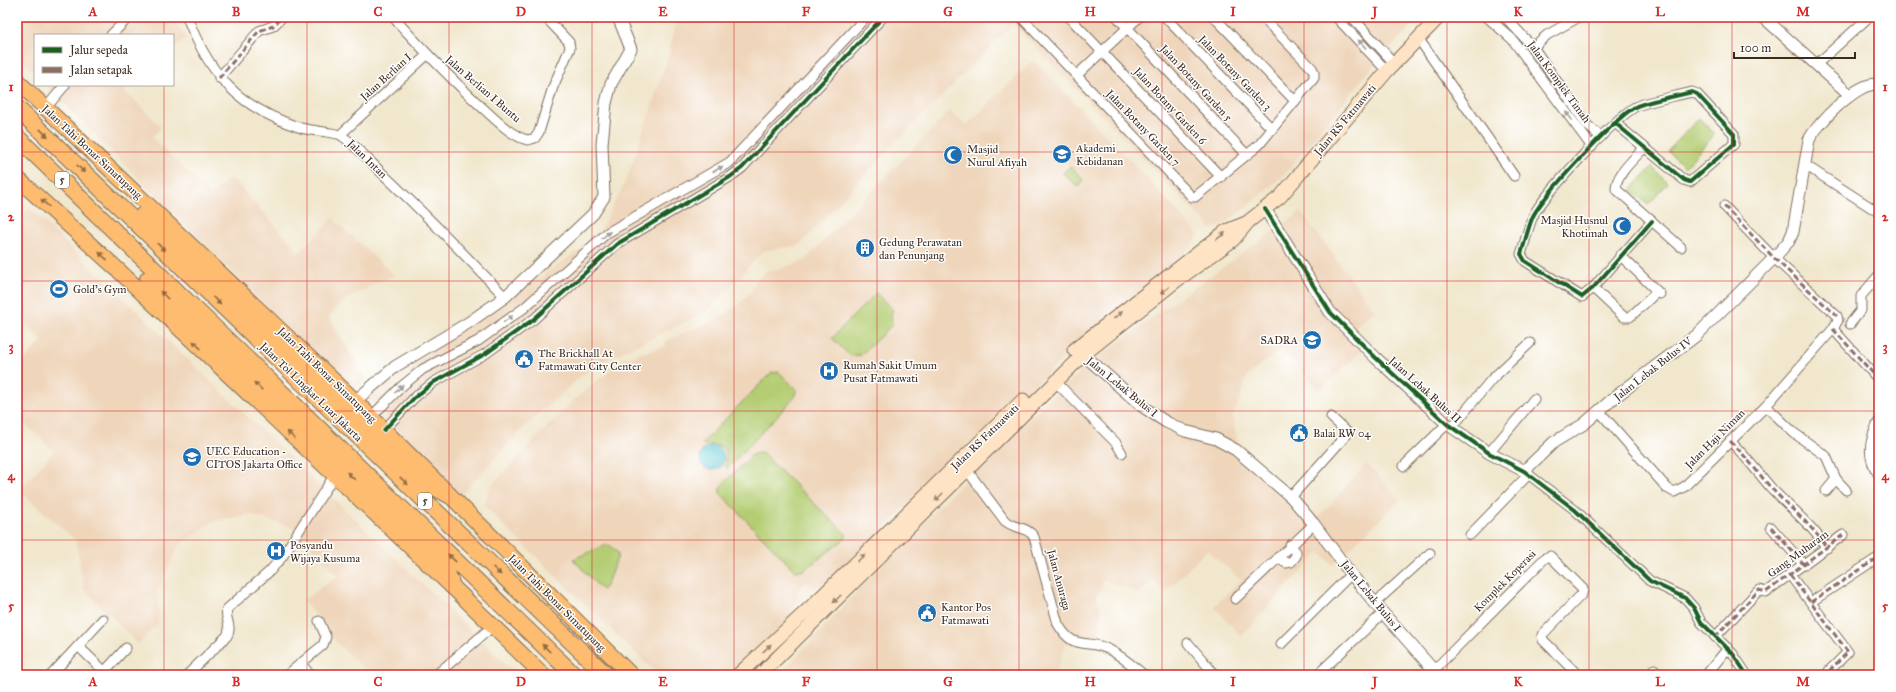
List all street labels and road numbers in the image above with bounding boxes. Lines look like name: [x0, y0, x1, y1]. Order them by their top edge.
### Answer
street label: Jalan Botany Garden 3: [1194, 32, 1274, 114]
street label: Jalan Komplek Timah: [1523, 38, 1593, 126]
street label: Jalan Botany Garden 5: [1156, 41, 1235, 125]
street label: Jalan Berlian I: [357, 50, 415, 105]
street label: Jalan Berlian I Buntu: [441, 52, 523, 126]
street label: Jalan Botany Garden 6: [1130, 64, 1209, 148]
street label: Jalan RS Fatmawati: [1311, 82, 1379, 160]
street label: Jalan Botany Garden 7: [1102, 87, 1183, 169]
street label: Jalan Tahi Bonar Simatupang: [38, 102, 145, 203]
street label: Jalan Intan: [343, 136, 389, 182]
road number: 5: [55, 172, 69, 188]
street label: Jalan Tahi Bonar Simatupang: [274, 324, 380, 427]
street label: Jalan Lebak Bulus IV: [1611, 334, 1696, 405]
street label: Jalan Tol Lingkar Luar Jakarta: [256, 339, 365, 445]
street label: Jalan Lebak Bulus II: [1385, 353, 1464, 427]
street label: Jalan Lebak Bulus I: [1082, 354, 1160, 421]
street label: Jalan RS Fatmawati: [948, 401, 1022, 474]
street label: Jalan Haji Niman: [1682, 406, 1748, 473]
road number: 5: [418, 493, 432, 509]
street label: Gang Muharam: [1765, 527, 1832, 580]
street label: Jalan Anuraga: [1043, 547, 1073, 612]
street label: Komplek Koperasi: [1471, 547, 1539, 615]
street label: Jalan Tahi Bonar Simatupang: [504, 551, 609, 656]
street label: Jalan Lebak Bulus I: [1337, 557, 1404, 635]

